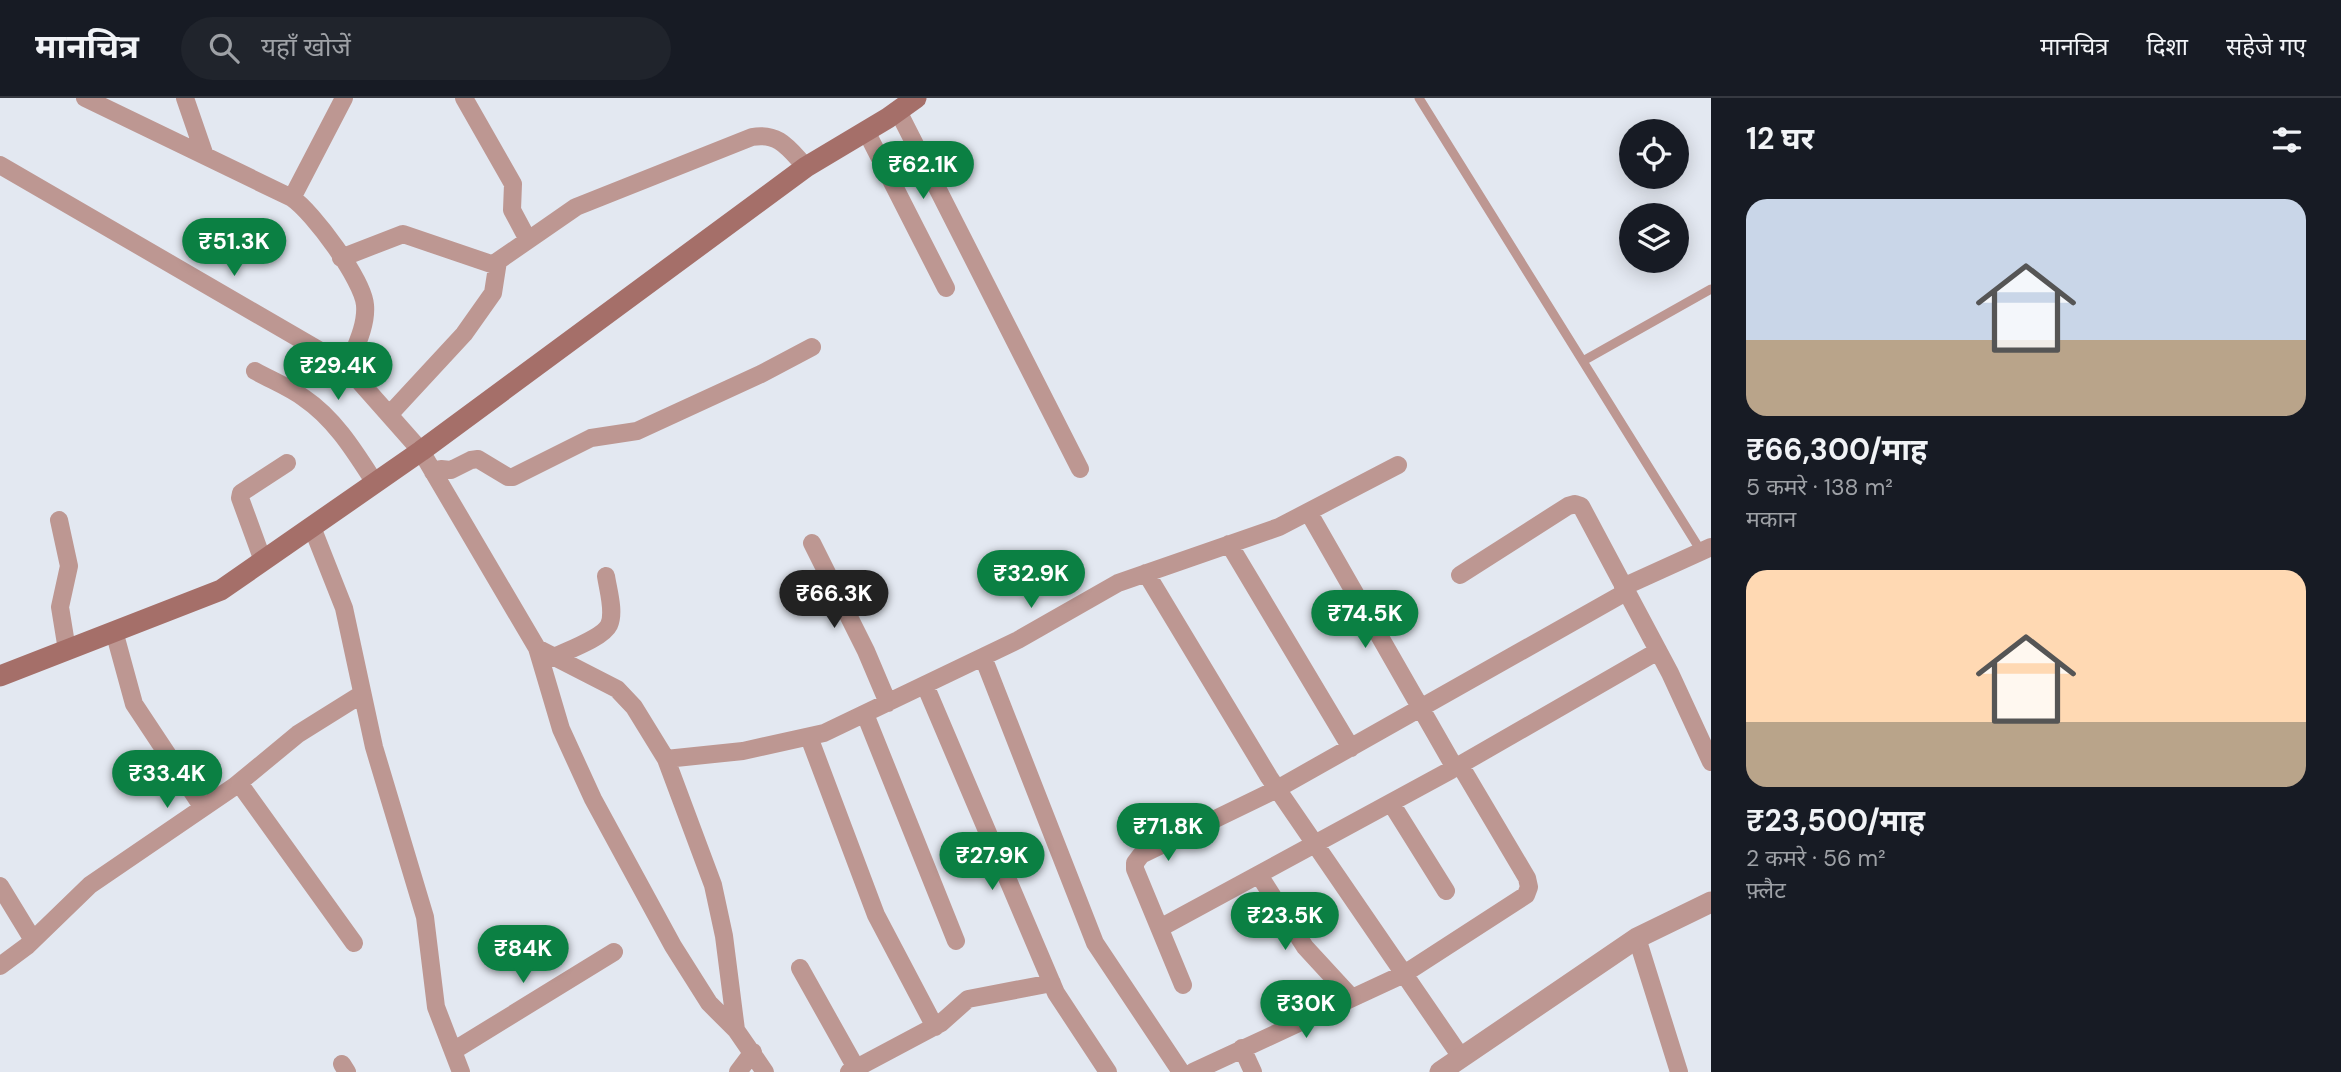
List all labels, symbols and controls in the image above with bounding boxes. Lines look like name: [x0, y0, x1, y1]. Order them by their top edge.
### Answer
search box: [181, 17, 671, 80]
text: मानचित्र: [35, 25, 139, 68]
icon: search: [205, 29, 243, 67]
text: यहाँ खोजें: [261, 30, 351, 64]
text: मानचित्र: [2040, 31, 2109, 62]
text: दिशा: [2147, 31, 2188, 62]
text: सहेजे गए: [2226, 31, 2306, 62]
map controls: [1619, 119, 1689, 273]
button: locate: [1619, 119, 1689, 189]
text: 12 घर: [1746, 119, 1814, 158]
icon: filters: [2268, 121, 2306, 159]
pin: ₹62.1K: [866, 141, 980, 201]
text: ₹62.1K: [888, 149, 958, 179]
button: layers: [1619, 203, 1689, 273]
pin: ₹51.3K: [177, 218, 291, 278]
text: ₹51.3K: [198, 226, 270, 256]
icon: home: [1963, 245, 2089, 371]
pin: ₹29.4K: [281, 342, 395, 402]
text: ₹29.4K: [299, 350, 377, 380]
text: ₹66,300/माह: [1746, 430, 1927, 469]
text: 5 कमरे · 138 m²: [1746, 472, 1893, 502]
text: मकान: [1746, 504, 1796, 534]
pin: ₹32.9K: [974, 550, 1088, 610]
text: ₹32.9K: [993, 558, 1069, 588]
pin: ₹66.3K: [777, 570, 891, 630]
text: ₹66.3K: [795, 578, 873, 608]
pin: ₹74.5K: [1308, 590, 1422, 650]
text: ₹74.5K: [1327, 598, 1403, 628]
icon: home: [1963, 616, 2089, 742]
pin: ₹33.4K: [110, 750, 224, 810]
text: ₹33.4K: [128, 758, 206, 788]
text: ₹23,500/माह: [1746, 801, 1925, 840]
pin: ₹71.8K: [1111, 804, 1225, 863]
text: ₹71.8K: [1133, 811, 1203, 841]
pin: ₹27.9K: [935, 832, 1049, 892]
text: ₹27.9K: [956, 840, 1028, 870]
text: 2 कमरे · 56 m²: [1746, 843, 1886, 873]
text: फ़्लैट: [1746, 875, 1786, 905]
pin: ₹23.5K: [1228, 892, 1342, 952]
text: ₹23.5K: [1247, 900, 1323, 930]
pin: ₹84K: [482, 926, 564, 985]
text: ₹84K: [494, 933, 552, 963]
pin: ₹30K: [1265, 981, 1347, 1040]
text: ₹30K: [1276, 988, 1336, 1018]

